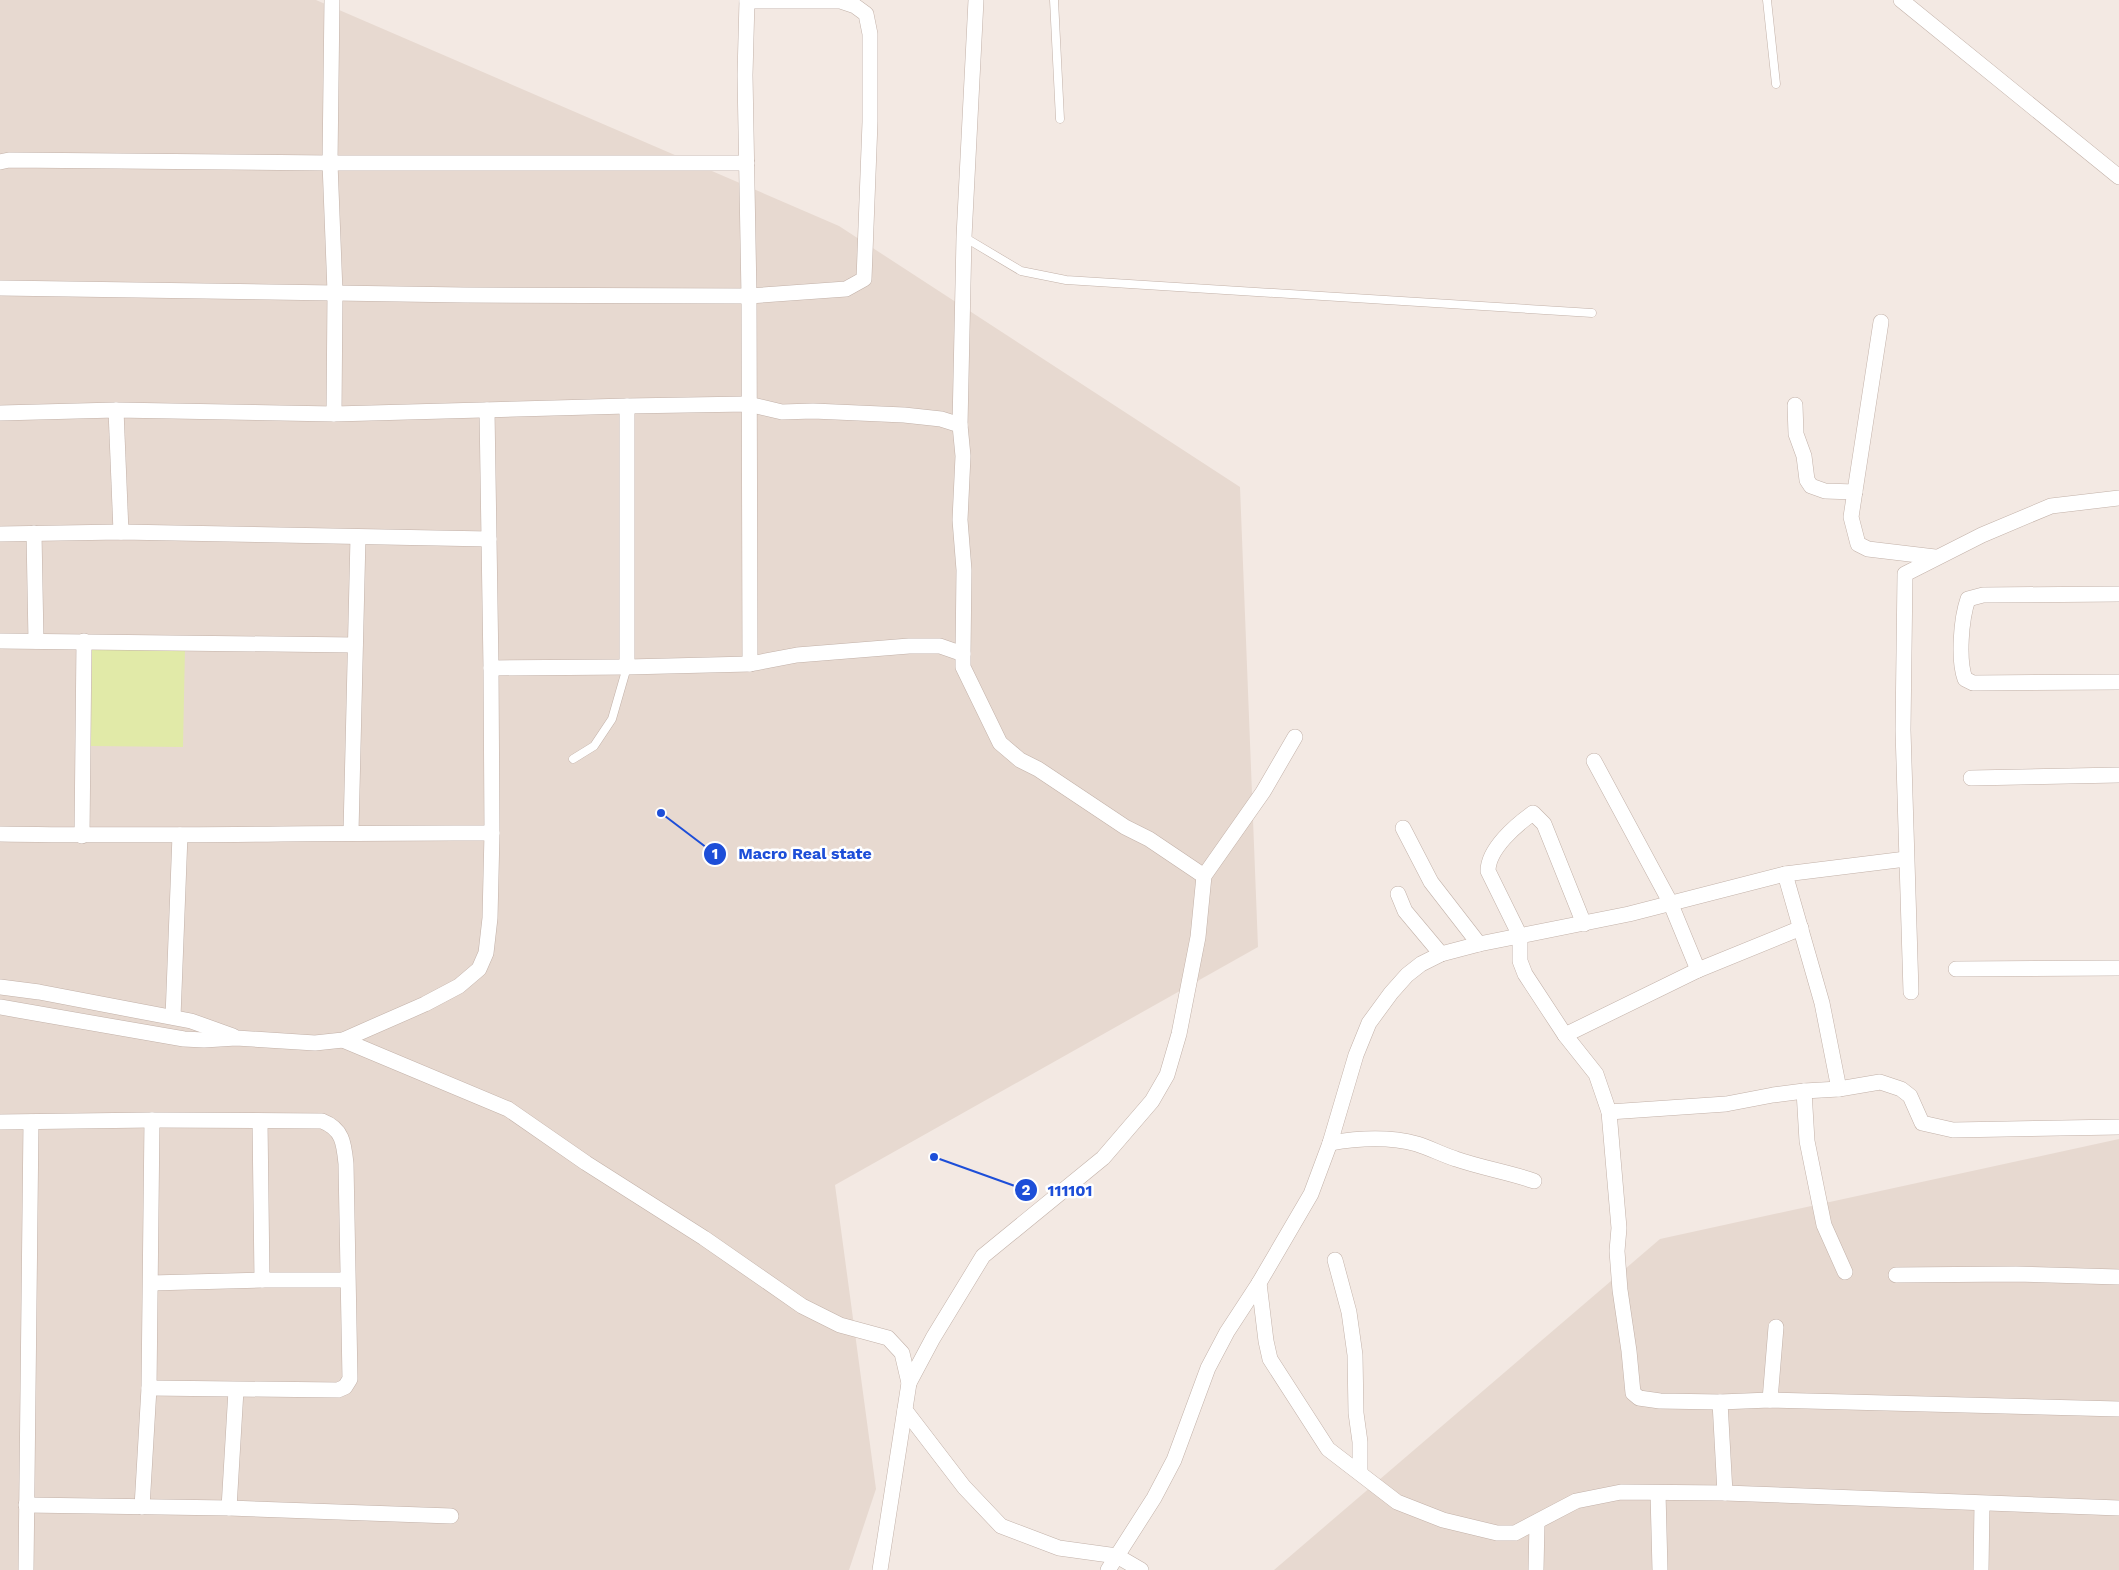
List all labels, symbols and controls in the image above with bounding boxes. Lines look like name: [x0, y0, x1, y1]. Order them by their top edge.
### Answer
callout: Macro Real state: [703, 838, 882, 869]
text: Macro Real state: [738, 844, 872, 863]
text: 1: [712, 845, 718, 863]
callout: 111101: [1013, 1175, 1103, 1206]
text: 2: [1022, 1181, 1031, 1199]
text: 111101: [1048, 1181, 1092, 1200]

